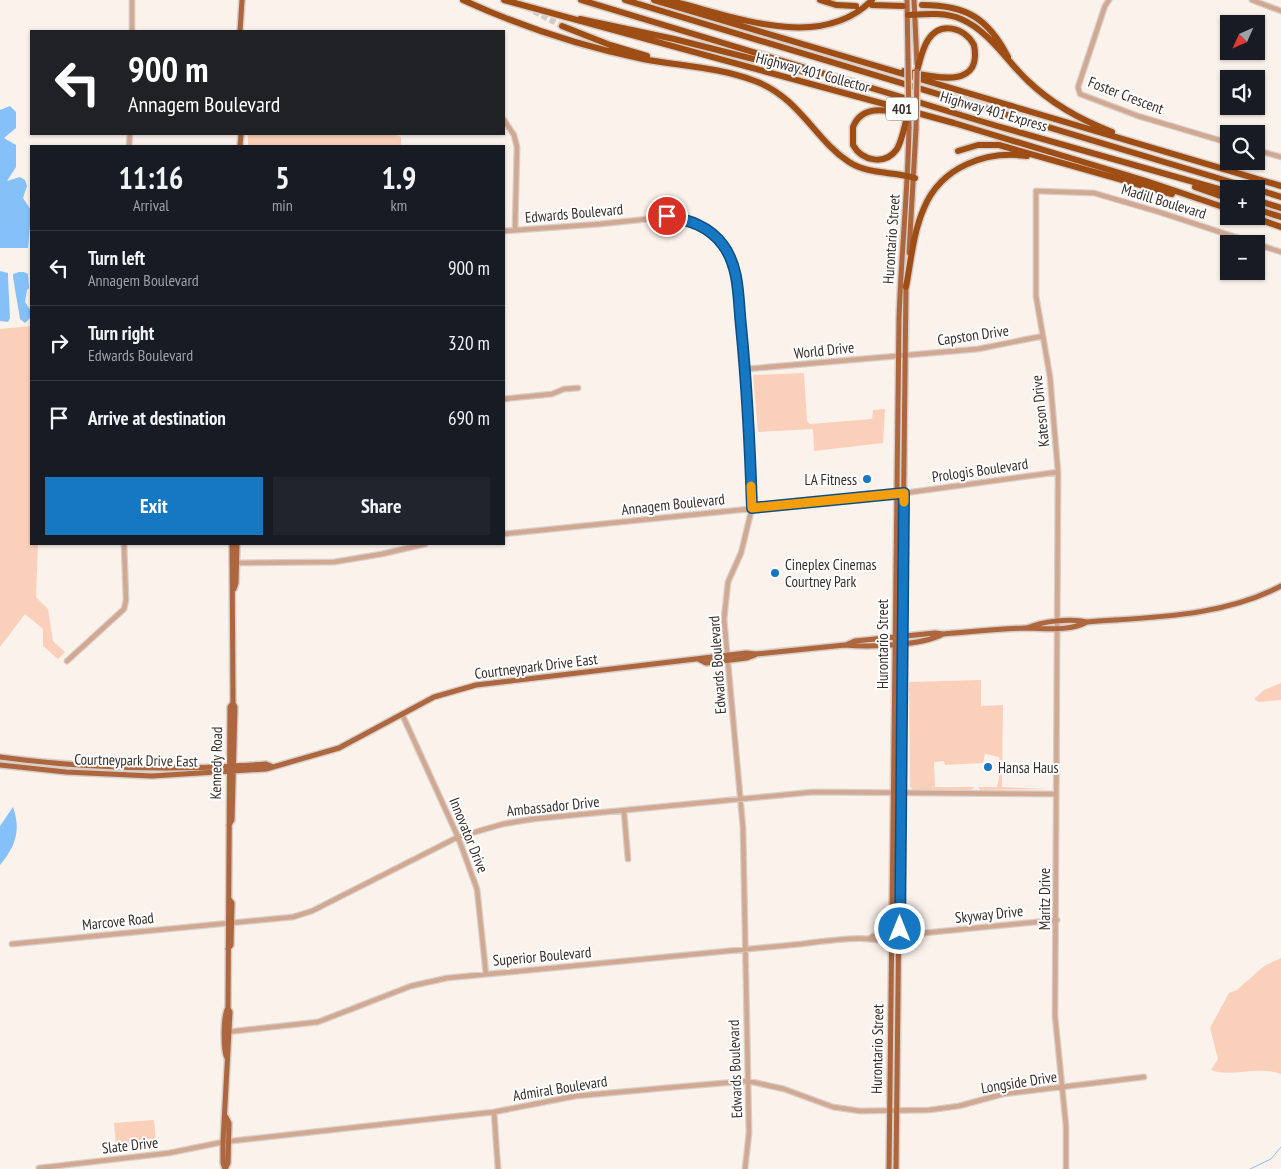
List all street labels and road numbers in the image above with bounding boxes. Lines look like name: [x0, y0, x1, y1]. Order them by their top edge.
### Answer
street label: Highway 401 Collector: [754, 48, 873, 97]
street label: Foster Crescent: [1086, 72, 1166, 118]
street label: Highway 401 Express: [938, 87, 1050, 135]
road number: 401: [886, 98, 918, 120]
street label: Madill Boulevard: [1119, 179, 1209, 223]
street label: Hurontario Street: [878, 193, 904, 285]
street label: Edwards Boulevard: [524, 199, 624, 227]
street label: Capston Drive: [936, 321, 1010, 349]
street label: World Drive: [793, 337, 855, 363]
street label: Kateson Drive: [1027, 374, 1053, 448]
street label: Prologis Boulevard: [931, 454, 1029, 486]
street label: Annagem Boulevard: [620, 489, 726, 519]
street label: Hurontario Street: [873, 599, 892, 689]
street label: Edwards Boulevard: [704, 615, 730, 715]
street label: Courtneypark Drive East: [474, 649, 598, 683]
street label: Kennedy Road: [206, 726, 226, 800]
street label: Courtneypark Drive East: [74, 749, 198, 771]
street label: Ambassador Drive: [506, 792, 600, 820]
street label: Innovator Drive: [445, 794, 493, 876]
street label: Maritz Drive: [1035, 868, 1054, 930]
street label: Skyway Drive: [954, 901, 1024, 927]
street label: Marcove Road: [81, 908, 155, 934]
street label: Superior Boulevard: [492, 942, 592, 970]
street label: Hurontario Street: [867, 1004, 887, 1094]
street label: Edwards Boulevard: [724, 1019, 746, 1119]
street label: Longside Drive: [980, 1067, 1058, 1097]
street label: Admiral Boulevard: [511, 1071, 609, 1105]
street label: Slate Drive: [101, 1133, 159, 1157]

